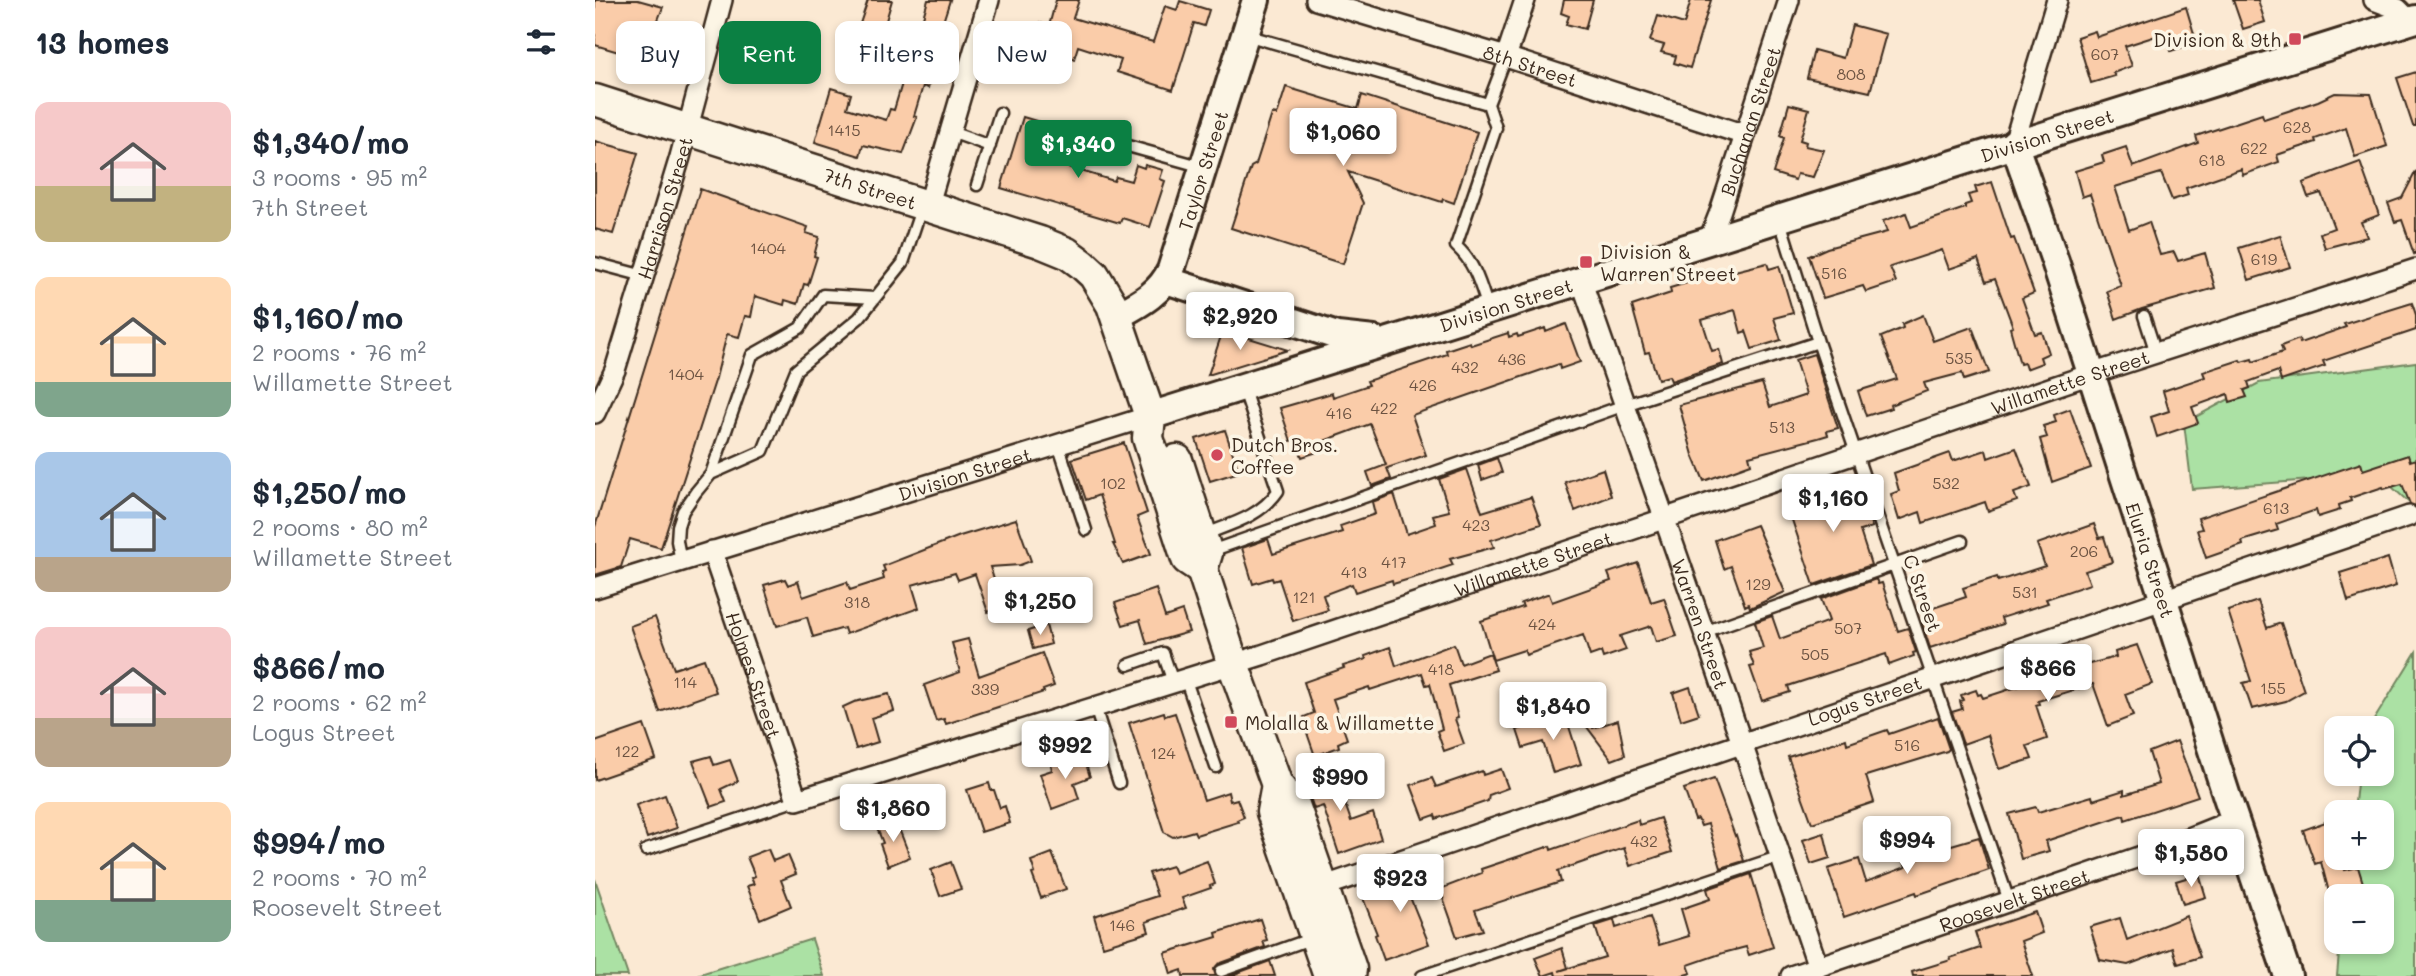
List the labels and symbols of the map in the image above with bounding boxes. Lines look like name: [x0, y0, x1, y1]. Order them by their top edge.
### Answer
place label: Division & 9th: [2153, 27, 2281, 52]
marker: Division & 9th: [2287, 31, 2303, 47]
street label: 8th Street: [1480, 38, 1580, 92]
street label: Buchanan Street: [1714, 43, 1786, 199]
house number: 607: [2091, 43, 2119, 64]
house number: 808: [1836, 63, 1866, 84]
street label: Division Street: [1977, 102, 2117, 167]
street label: Taylor Street: [1172, 107, 1233, 233]
pin: $1,060: [1286, 108, 1400, 168]
house number: 628: [2283, 116, 2311, 137]
house number: 1415: [827, 119, 861, 140]
pin: $1,340: [1021, 120, 1135, 180]
street label: Harrison Street: [631, 134, 697, 282]
house number: 622: [2240, 137, 2268, 158]
house number: 618: [2199, 149, 2226, 170]
street label: 7th Street: [821, 161, 920, 214]
house number: 1404: [750, 237, 787, 258]
place label: Division & Warren Street: [1600, 239, 1736, 286]
house number: 619: [2251, 248, 2277, 269]
marker: Division & Warren Street: [1578, 254, 1594, 270]
house number: 516: [1821, 262, 1847, 283]
street label: Division Street: [1436, 272, 1576, 337]
pin: $2,920: [1183, 292, 1297, 352]
street label: Willamette Street: [1987, 344, 2152, 420]
house number: 535: [1945, 347, 1973, 368]
house number: 436: [1498, 348, 1526, 369]
house number: 432: [1451, 356, 1479, 377]
house number: 1404: [668, 363, 705, 384]
house number: 426: [1409, 374, 1437, 395]
house number: 422: [1370, 397, 1398, 418]
house number: 416: [1326, 402, 1352, 423]
house number: 513: [1769, 416, 1795, 437]
place label: Dutch Bros. Coffee: [1231, 432, 1338, 479]
street label: Division Street: [895, 441, 1034, 506]
marker: Dutch Bros. Coffee: [1209, 447, 1225, 463]
house number: 102: [1100, 472, 1126, 493]
house number: 532: [1932, 472, 1960, 493]
pin: $1,160: [1776, 475, 1890, 534]
house number: 613: [2263, 497, 2289, 518]
street label: Eluria Street: [2121, 499, 2181, 621]
house number: 423: [1462, 514, 1490, 535]
street label: Willamette Street: [1450, 525, 1615, 602]
house number: 206: [2070, 540, 2098, 561]
house number: 417: [1381, 551, 1407, 572]
street label: C Street: [1898, 551, 1948, 635]
street label: Warren Street: [1667, 555, 1735, 692]
house number: 413: [1341, 561, 1367, 582]
house number: 129: [1745, 573, 1771, 594]
pin: $1,250: [983, 578, 1097, 637]
house number: 531: [2012, 581, 2038, 602]
house number: 121: [1292, 586, 1316, 607]
house number: 318: [844, 591, 870, 612]
street label: Holmes Street: [721, 608, 788, 742]
house number: 424: [1528, 613, 1556, 634]
house number: 507: [1834, 617, 1862, 638]
house number: 505: [1801, 643, 1829, 664]
pin: $866: [2007, 644, 2089, 704]
house number: 418: [1428, 658, 1454, 679]
street label: Logus Street: [1804, 669, 1925, 731]
house number: 114: [673, 671, 697, 692]
house number: 155: [2260, 677, 2286, 698]
house number: 339: [971, 678, 999, 699]
pin: $1,840: [1496, 682, 1610, 742]
place label: Molalla & Willamette: [1245, 710, 1435, 735]
marker: Molalla & Willamette: [1223, 714, 1239, 730]
pin: $992: [1024, 722, 1106, 781]
house number: 516: [1894, 734, 1920, 755]
house number: 122: [615, 740, 639, 761]
house number: 124: [1150, 742, 1176, 763]
pin: $990: [1299, 754, 1381, 813]
pin: $1,860: [836, 784, 950, 844]
pin: $994: [1866, 816, 1948, 876]
house number: 432: [1630, 830, 1658, 851]
pin: $1,580: [2134, 830, 2248, 889]
pin: $923: [1359, 855, 1441, 914]
street label: Roosevelt Street: [1936, 862, 2093, 937]
house number: 146: [1109, 914, 1135, 935]

